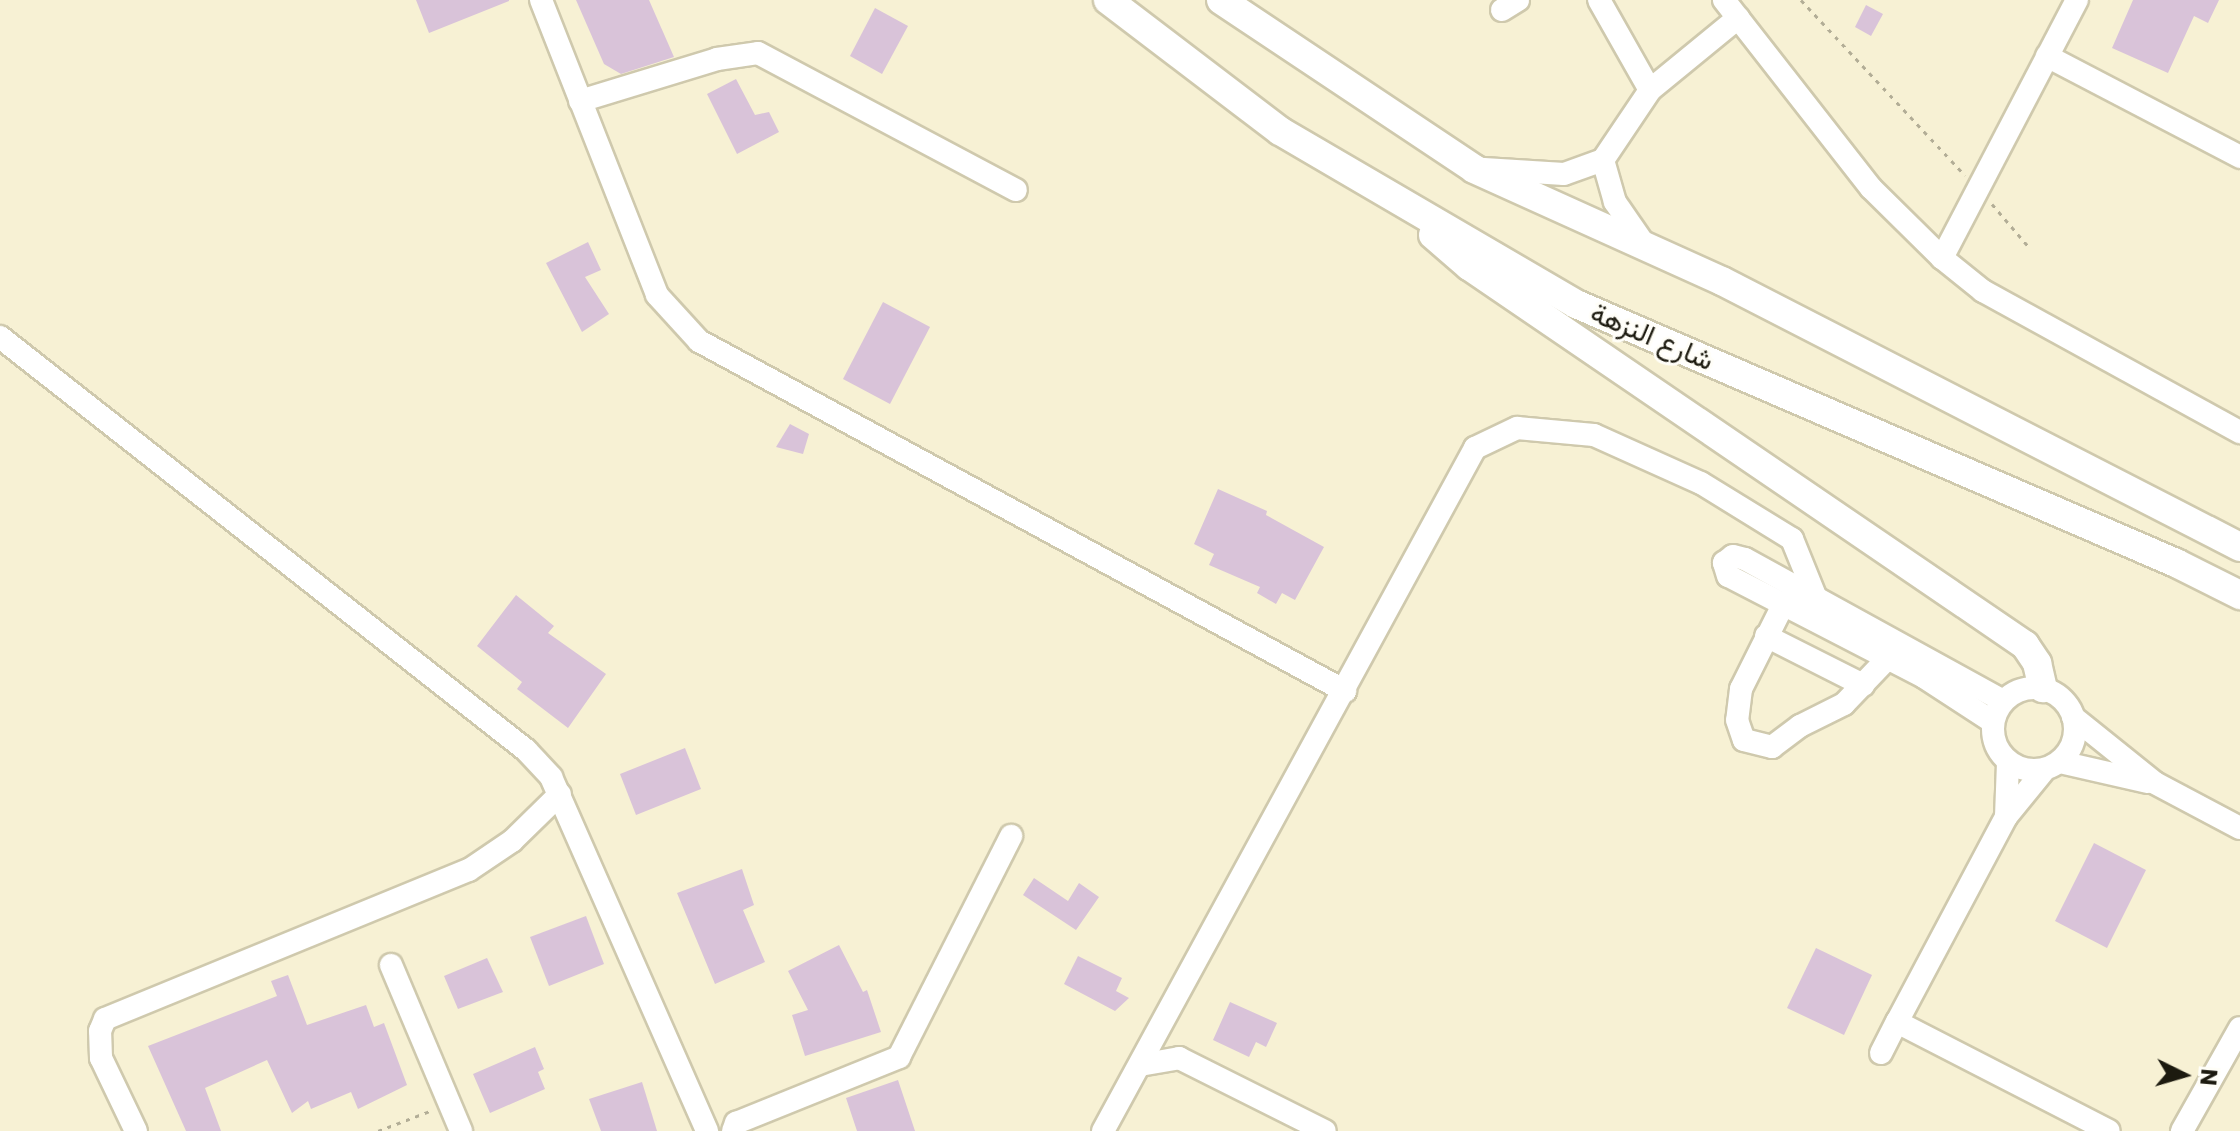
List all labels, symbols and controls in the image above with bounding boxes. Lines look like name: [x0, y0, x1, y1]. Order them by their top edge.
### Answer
street label: شارع النزهة: [1585, 296, 1719, 378]
north arrow: [2144, 1035, 2224, 1115]
text: N: [2192, 1068, 2225, 1087]

